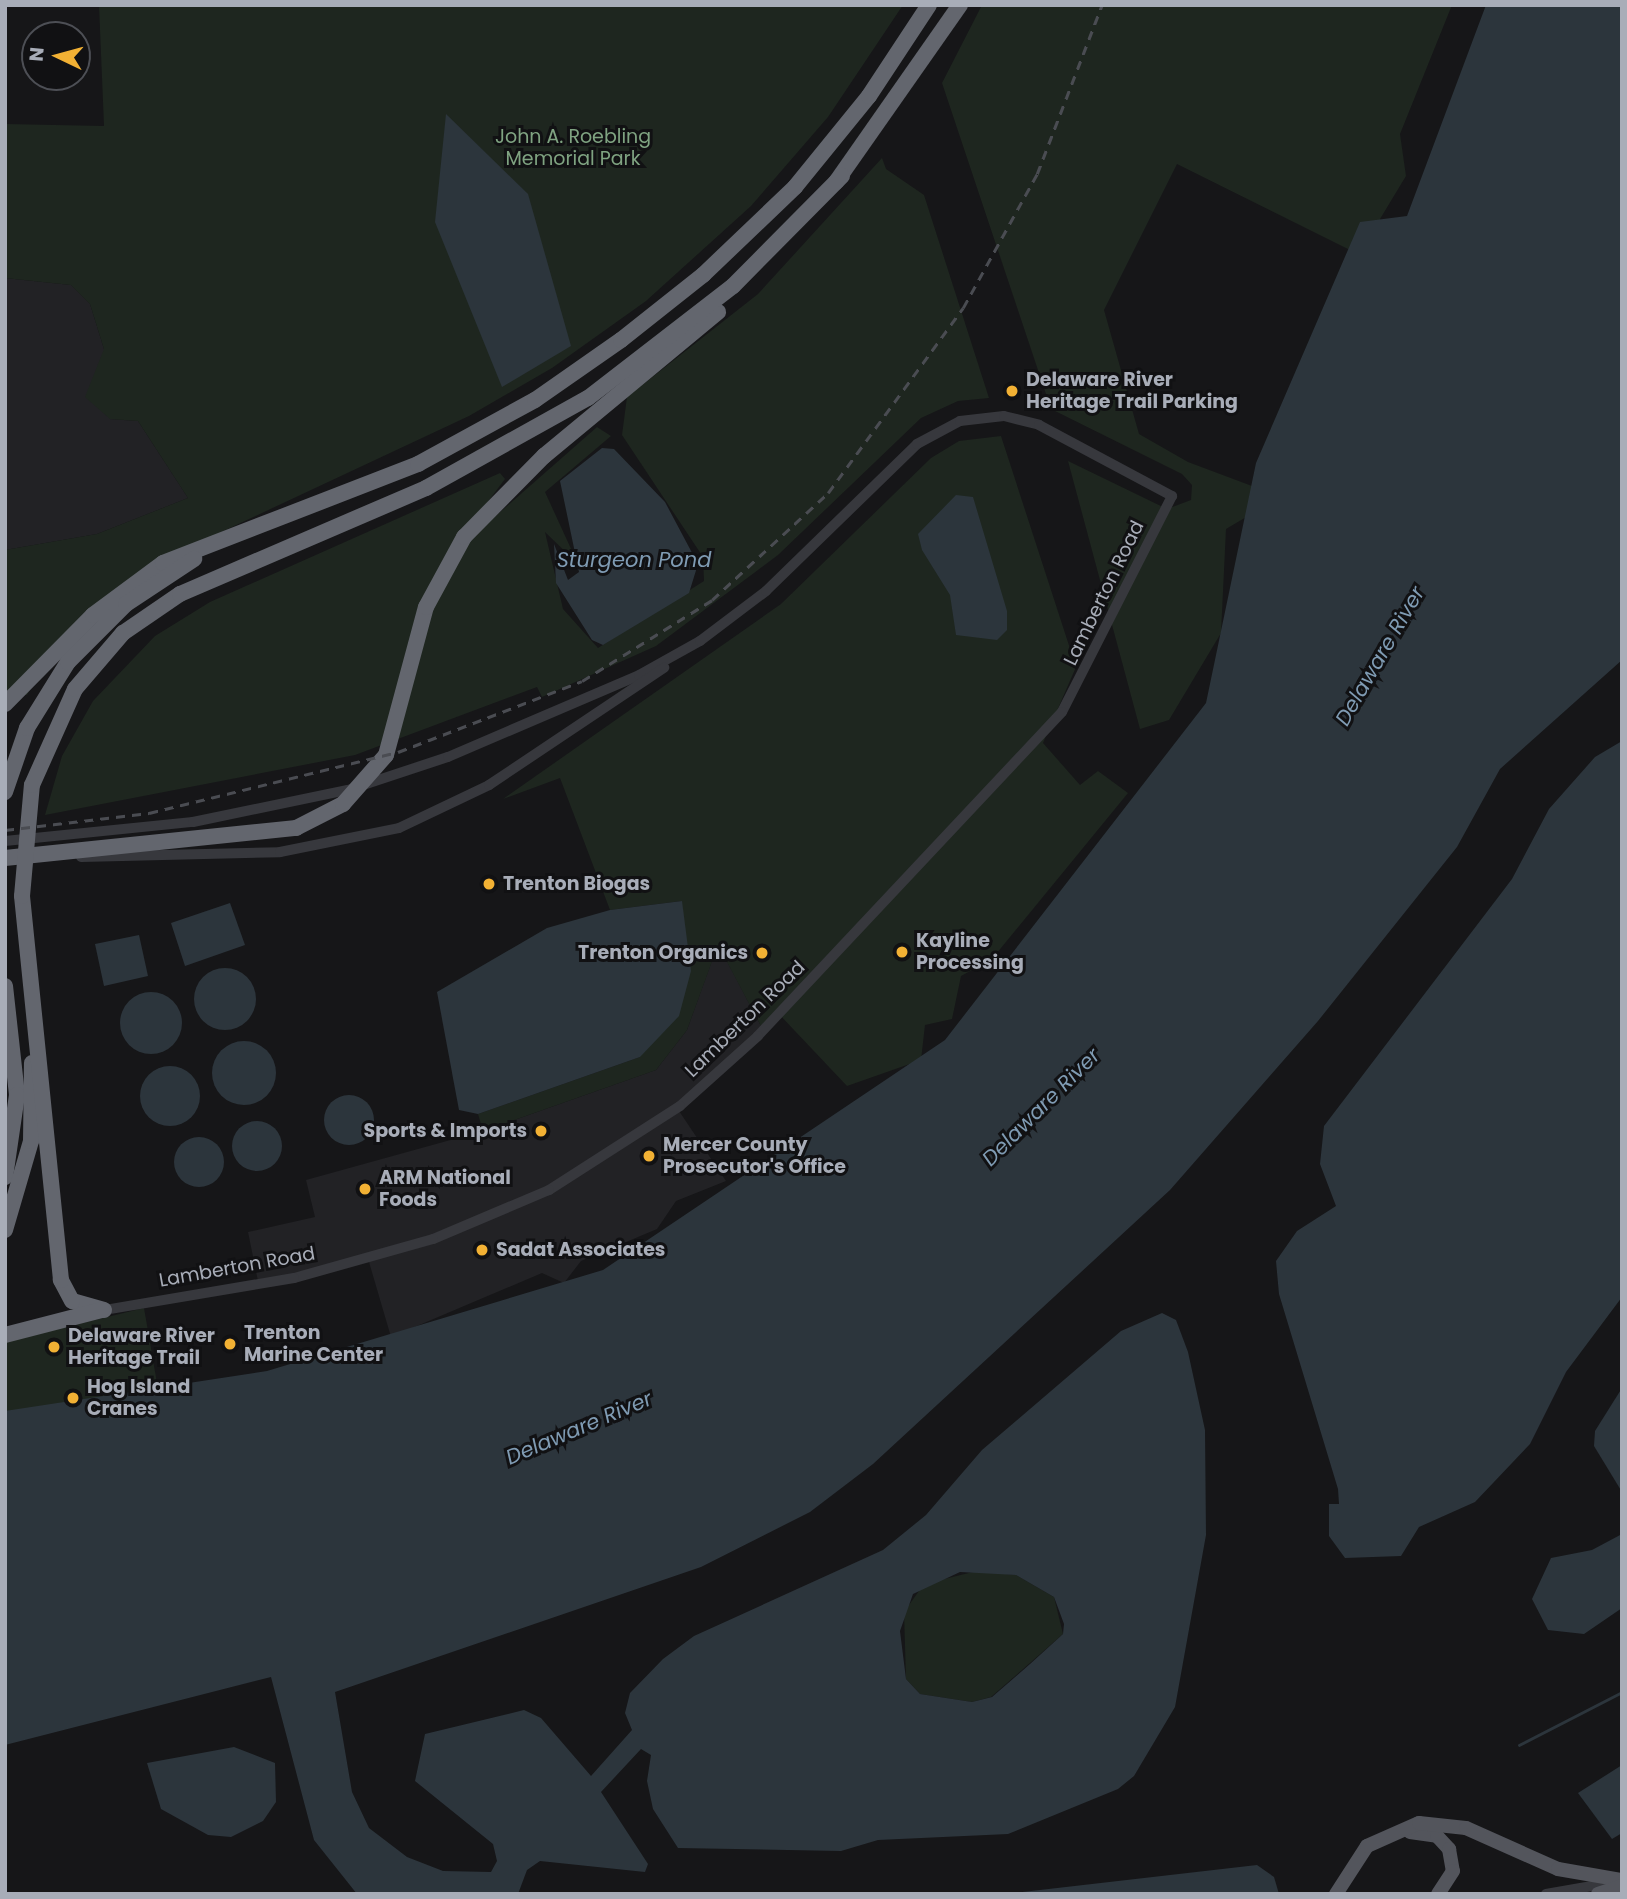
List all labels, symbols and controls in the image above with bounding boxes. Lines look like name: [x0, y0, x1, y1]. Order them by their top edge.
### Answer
north arrow: [21, 21, 91, 91]
text: N: [23, 46, 51, 63]
park label: John A. Roebling Memorial Park: [495, 126, 651, 170]
place label: Delaware River Heritage Trail Parking: [1026, 369, 1238, 413]
marker: Delaware River Heritage Trail Parking: [1004, 383, 1020, 399]
street label: Lamberton Road: [1059, 517, 1149, 669]
water label: Sturgeon Pond: [557, 547, 711, 573]
water label: Delaware River: [1330, 582, 1430, 730]
place label: Trenton Biogas: [503, 873, 650, 895]
marker: Trenton Biogas: [481, 876, 497, 892]
place label: Kayline Processing: [916, 930, 1024, 974]
place label: Trenton Organics: [578, 942, 748, 964]
marker: Kayline Processing: [894, 944, 910, 960]
marker: Trenton Organics: [754, 945, 770, 961]
street label: Lamberton Road: [680, 956, 810, 1082]
water label: Delaware River: [977, 1043, 1105, 1171]
place label: Sports & Imports: [363, 1120, 527, 1142]
marker: Sports & Imports: [533, 1123, 549, 1139]
place label: Mercer County Prosecutor's Office: [663, 1134, 846, 1178]
marker: Mercer County Prosecutor's Office: [641, 1148, 657, 1164]
place label: ARM National Foods: [379, 1167, 511, 1211]
marker: ARM National Foods: [357, 1181, 373, 1197]
place label: Sadat Associates: [496, 1239, 665, 1261]
street label: Lamberton Road: [157, 1242, 317, 1292]
marker: Sadat Associates: [474, 1242, 490, 1258]
place label: Trenton Marine Center: [244, 1322, 383, 1366]
place label: Delaware River Heritage Trail: [68, 1325, 215, 1369]
marker: Trenton Marine Center: [222, 1336, 238, 1352]
marker: Delaware River Heritage Trail: [46, 1339, 62, 1355]
place label: Hog Island Cranes: [87, 1376, 190, 1420]
water label: Delaware River: [502, 1386, 656, 1470]
marker: Hog Island Cranes: [65, 1390, 81, 1406]

